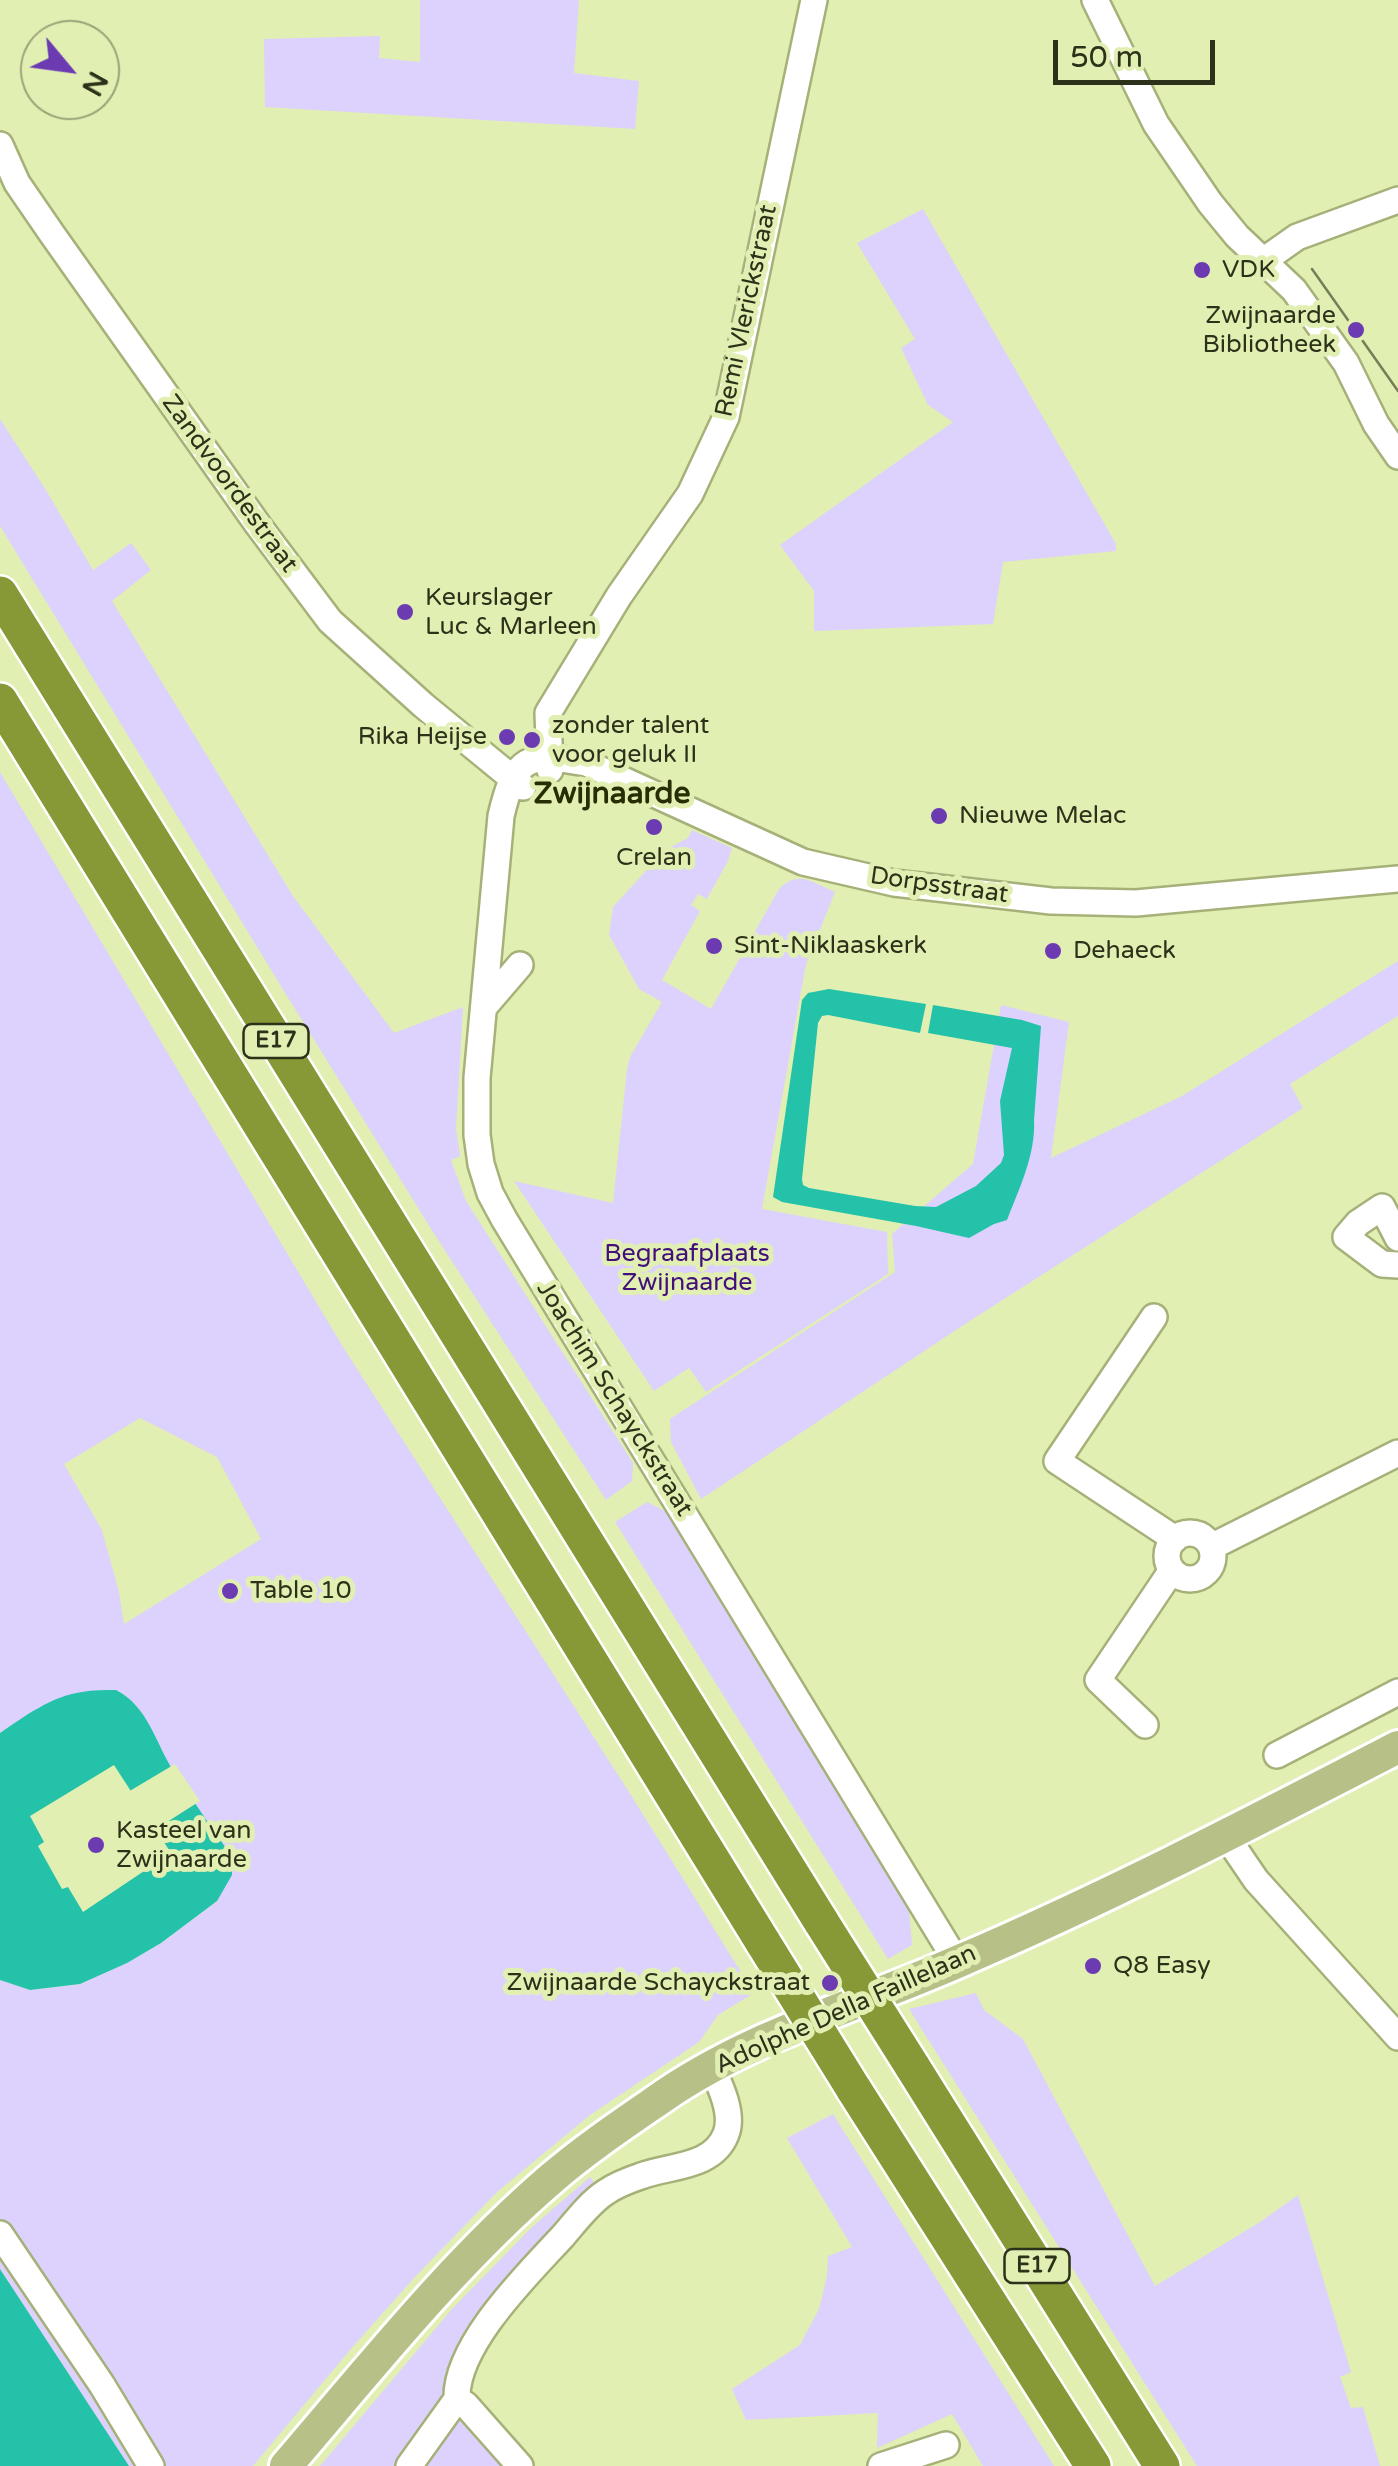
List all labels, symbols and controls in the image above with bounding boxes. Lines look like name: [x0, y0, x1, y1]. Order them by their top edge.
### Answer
north arrow: [20, 20, 120, 120]
scale bar: [1058, 20, 1220, 82]
text: 50 m: [1070, 39, 1143, 76]
text: N: [74, 65, 115, 102]
street label: Remi Vlerickstraat: [710, 202, 784, 420]
place label: VDK: [1222, 255, 1275, 285]
marker: VDK: [1191, 259, 1213, 281]
place label: Zwijnaarde Bibliotheek: [1203, 301, 1336, 360]
marker: Zwijnaarde Bibliotheek: [1345, 319, 1367, 341]
street label: Zandvoordestraat: [155, 389, 303, 579]
place label: Keurslager Luc & Marleen: [425, 583, 597, 642]
marker: Keurslager Luc & Marleen: [394, 601, 416, 623]
place label: zonder talent voor geluk II: [552, 711, 709, 770]
place label: Rika Heijse: [358, 722, 487, 752]
marker: Rika Heijse: [496, 726, 518, 748]
marker: zonder talent voor geluk II: [521, 729, 543, 751]
district label: Zwijnaarde: [534, 777, 690, 813]
place label: Nieuwe Melac: [959, 801, 1126, 831]
marker: Nieuwe Melac: [928, 805, 950, 827]
marker: Crelan: [643, 816, 665, 838]
place label: Crelan: [616, 843, 692, 873]
street label: Dorpsstraat: [868, 861, 1010, 911]
place label: Sint-Niklaaskerk: [734, 931, 927, 961]
marker: Sint-Niklaaskerk: [703, 935, 725, 957]
place label: Dehaeck: [1073, 936, 1176, 966]
marker: Dehaeck: [1042, 940, 1064, 962]
road number: E17: [244, 1024, 308, 1058]
park label: Begraafplaats Zwijnaarde: [604, 1239, 770, 1298]
street label: Joachim Schayckstraat: [529, 1276, 699, 1522]
place label: Table 10: [250, 1576, 351, 1606]
marker: Table 10: [219, 1580, 241, 1602]
place label: Kasteel van Zwijnaarde: [116, 1816, 251, 1875]
marker: Kasteel van Zwijnaarde: [85, 1834, 107, 1856]
street label: Adolphe Della Faillelaan: [711, 1939, 981, 2081]
place label: Q8 Easy: [1113, 1951, 1211, 1981]
marker: Q8 Easy: [1082, 1955, 1104, 1977]
place label: Zwijnaarde Schayckstraat: [507, 1968, 810, 1998]
marker: Zwijnaarde Schayckstraat: [819, 1972, 841, 1994]
road number: E17: [1004, 2249, 1070, 2283]

